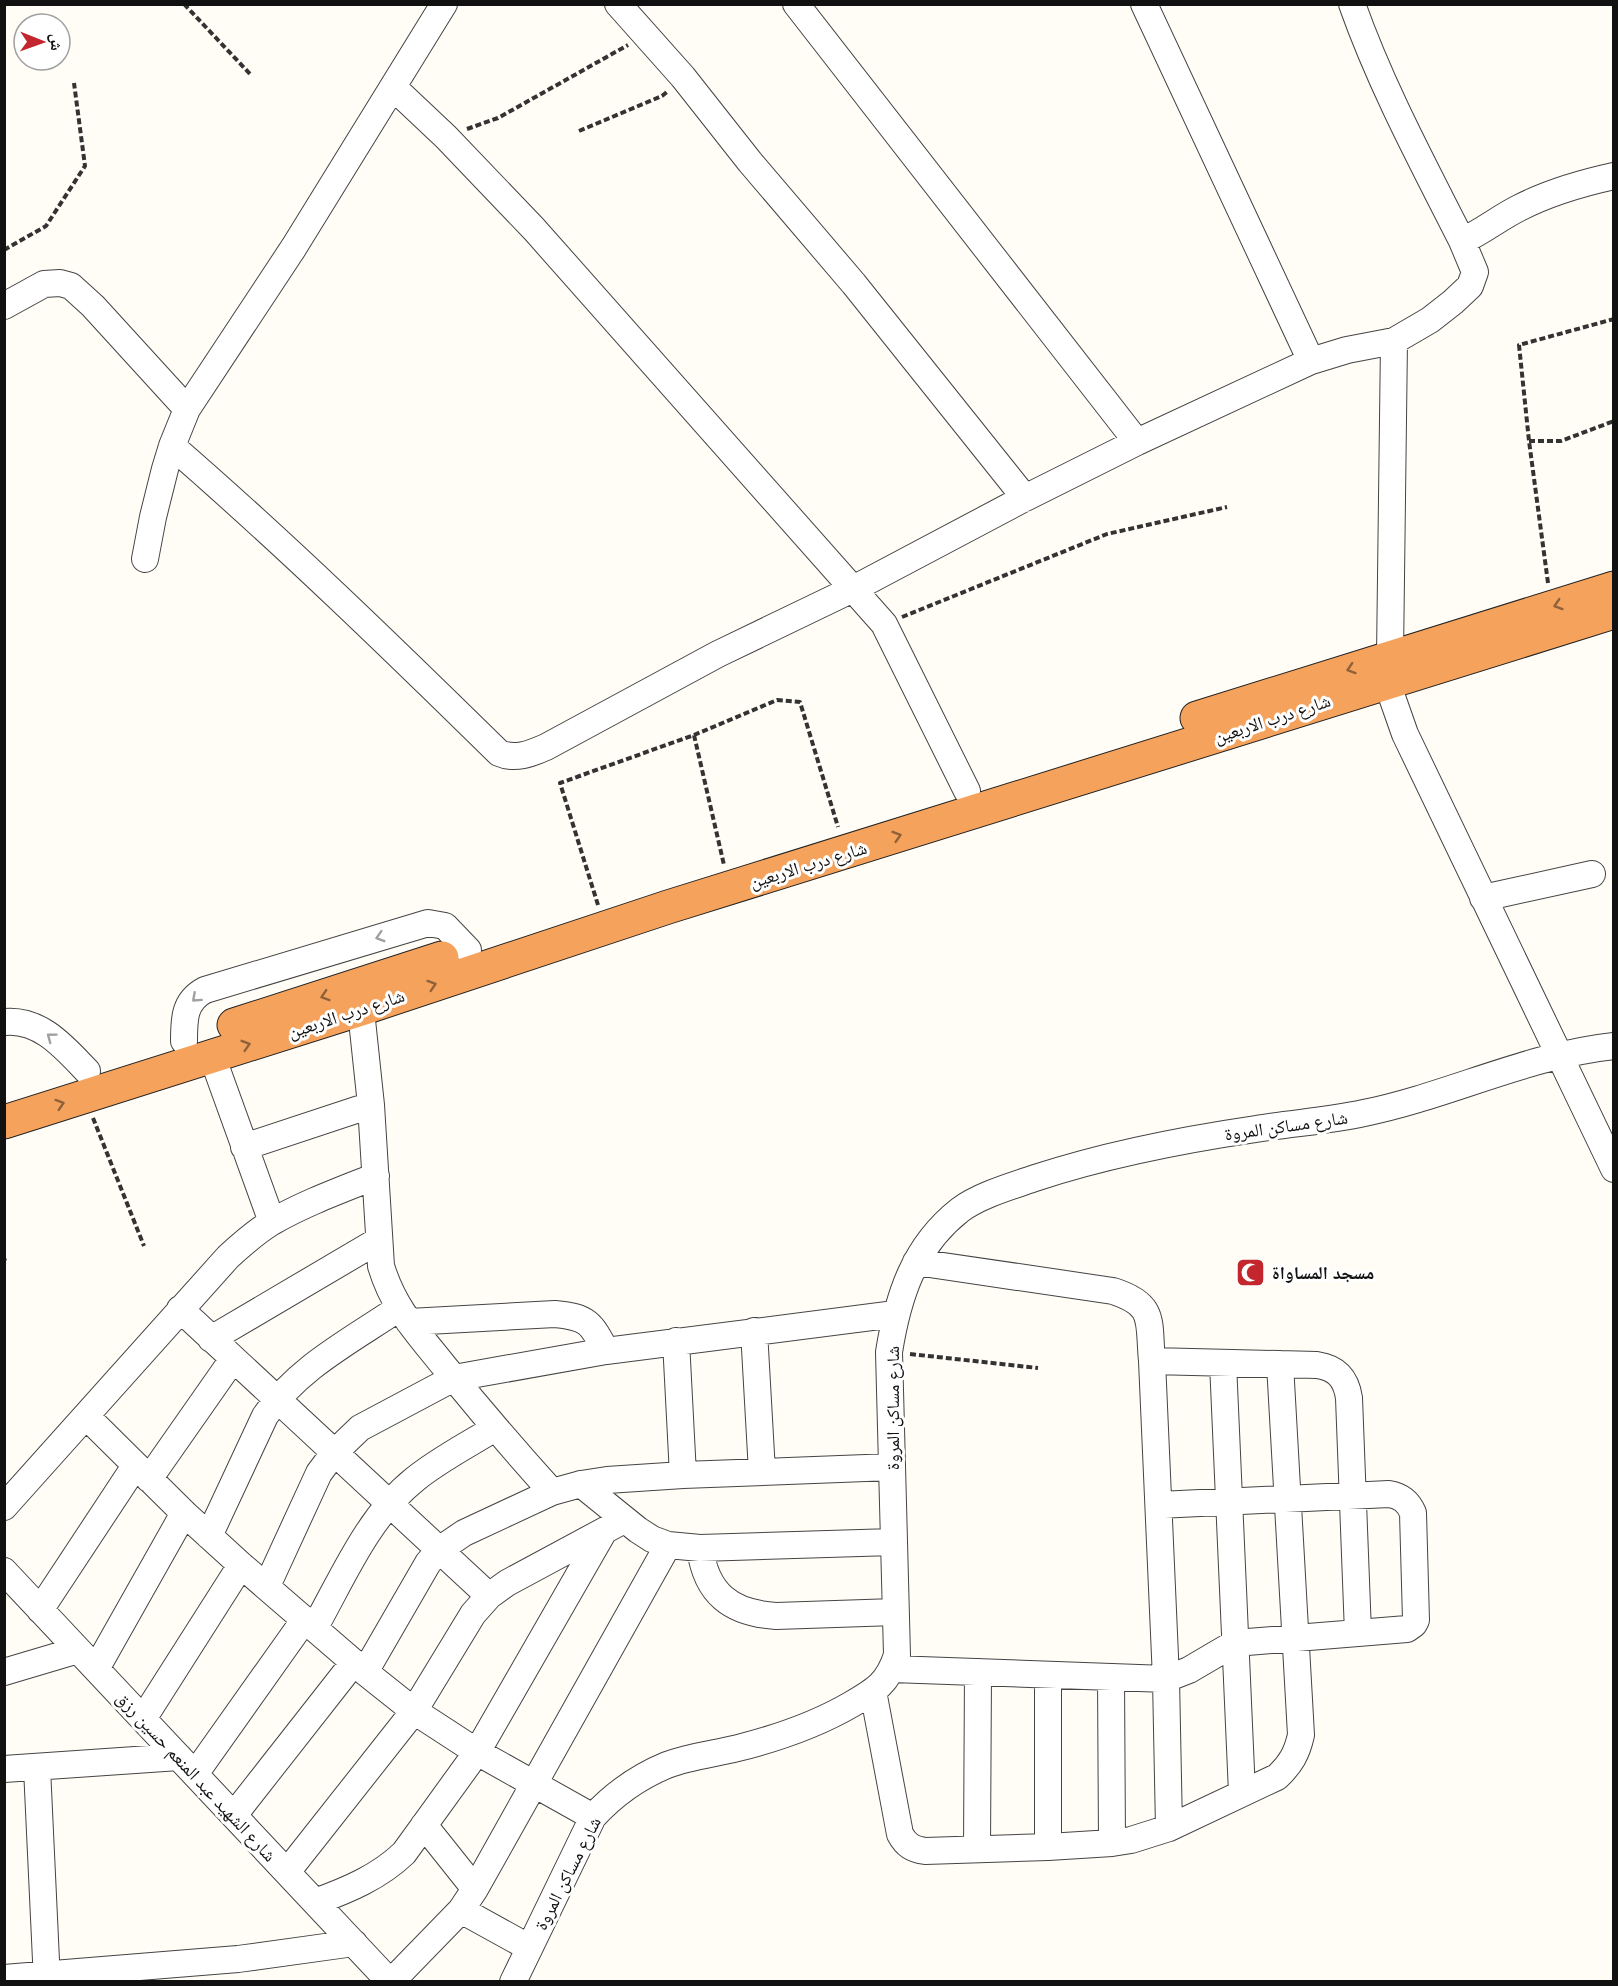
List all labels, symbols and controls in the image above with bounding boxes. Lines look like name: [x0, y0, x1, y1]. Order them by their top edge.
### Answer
north arrow: [12, 12, 72, 72]
text: ش: [46, 34, 68, 51]
one-way arrow: [1553, 598, 1564, 611]
one-way arrow: [1346, 661, 1357, 674]
street label: شارع درب الاربعين: [1211, 688, 1333, 748]
one-way arrow: [891, 831, 902, 843]
street label: شارع درب الاربعين: [747, 835, 869, 893]
one-way arrow: [375, 930, 386, 942]
one-way arrow: [426, 980, 437, 993]
street label: شارع درب الاربعين: [285, 983, 407, 1043]
one-way arrow: [320, 988, 331, 1001]
one-way arrow: [192, 991, 203, 1002]
one-way arrow: [47, 1033, 58, 1044]
one-way arrow: [240, 1040, 251, 1052]
one-way arrow: [54, 1098, 65, 1111]
street label: شارع مساكن المروة: [1223, 1104, 1349, 1146]
mosque icon: مسجد المساواة: [1235, 1256, 1267, 1288]
place label: مسجد المساواة: [1272, 1260, 1374, 1284]
street label: شارع مساكن المروة: [880, 1346, 904, 1470]
street label: شارع الشهيد عبد المنعم حسين رزق: [111, 1686, 282, 1867]
street label: شارع مساكن المروة: [528, 1812, 606, 1934]

